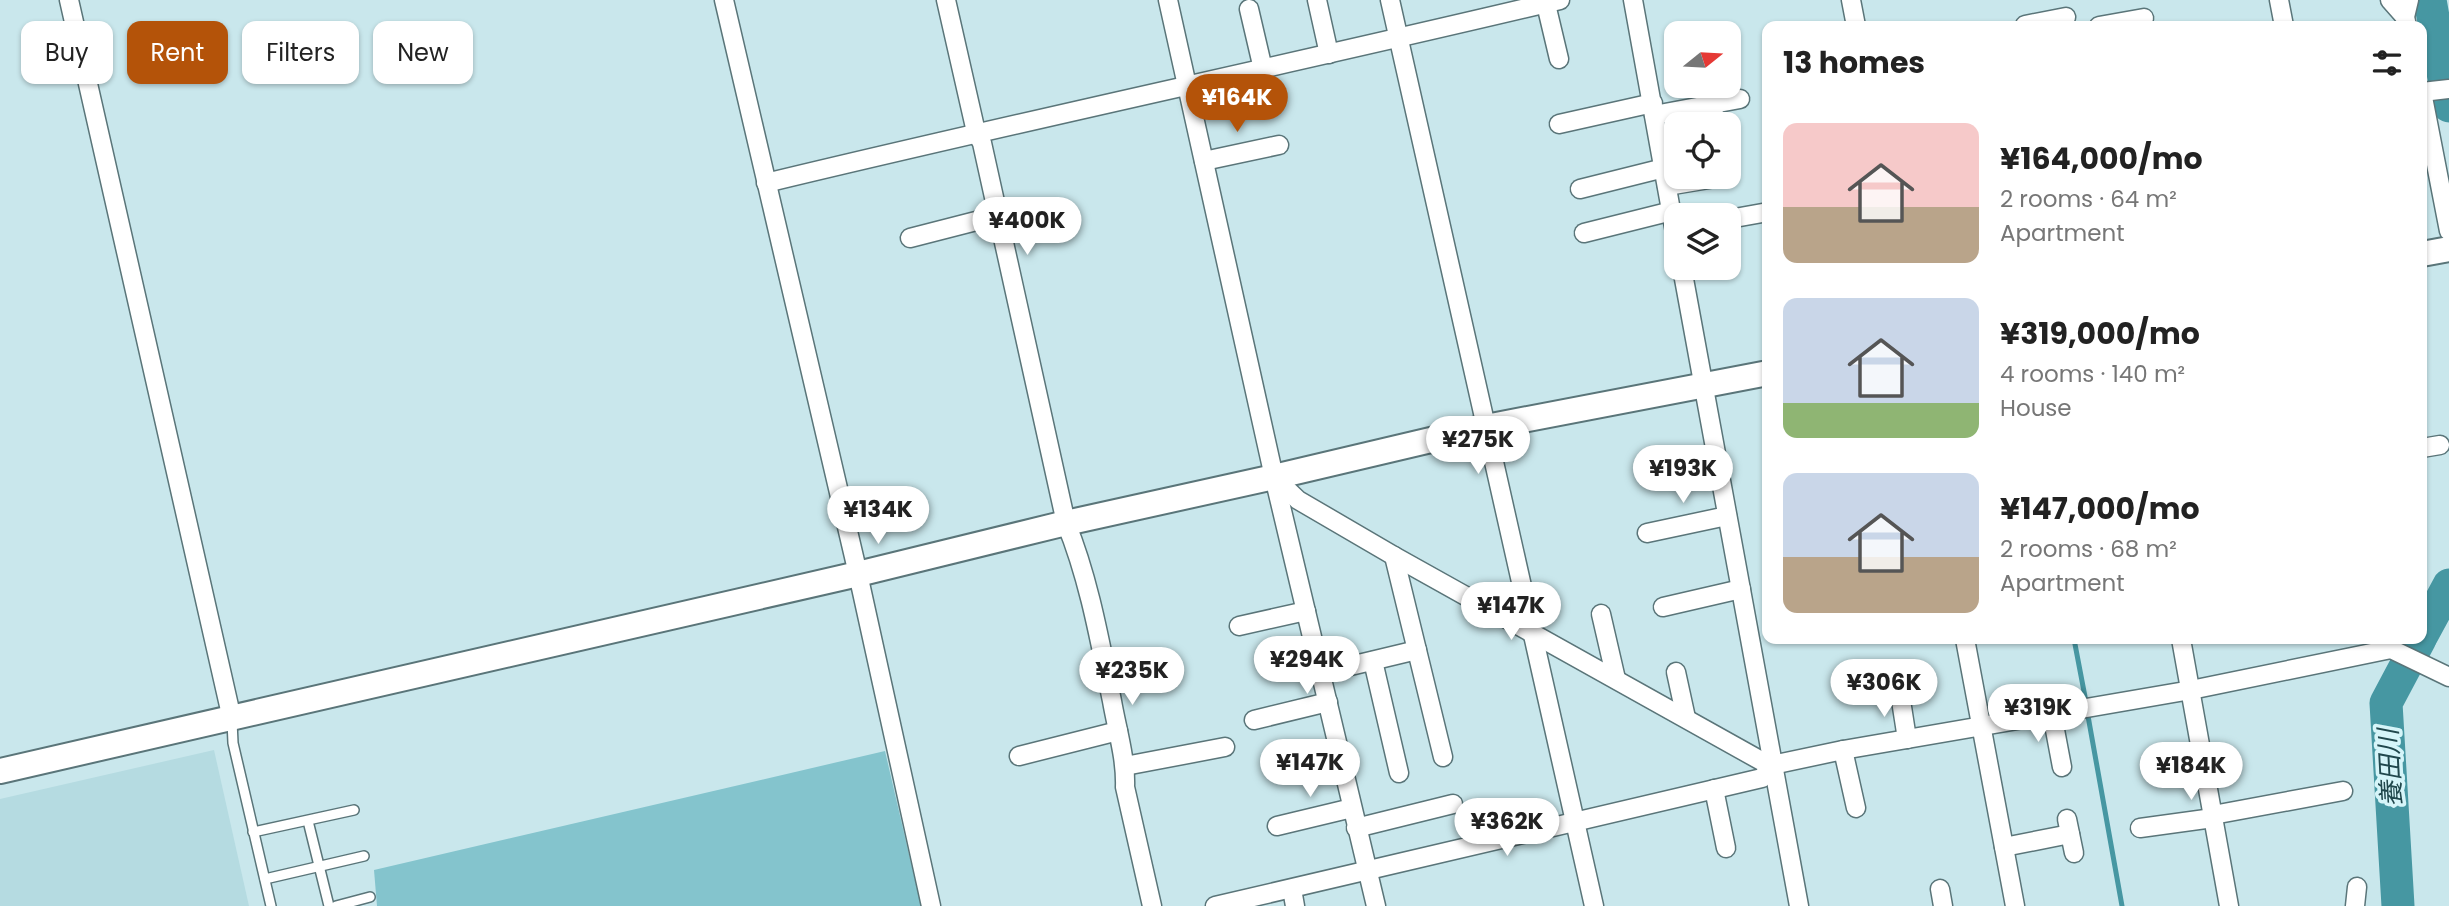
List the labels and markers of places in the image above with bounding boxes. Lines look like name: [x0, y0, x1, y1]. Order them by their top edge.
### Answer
pin: ¥164K: [1188, 74, 1286, 134]
pin: ¥400K: [978, 198, 1076, 257]
pin: ¥275K: [1429, 416, 1527, 476]
pin: ¥193K: [1634, 446, 1732, 505]
pin: ¥134K: [829, 486, 927, 546]
pin: ¥147K: [1462, 582, 1560, 642]
pin: ¥294K: [1258, 636, 1356, 696]
pin: ¥235K: [1083, 648, 1181, 707]
pin: ¥306K: [1835, 660, 1933, 719]
pin: ¥319K: [1989, 684, 2087, 744]
pin: ¥147K: [1261, 740, 1359, 799]
pin: ¥184K: [2142, 742, 2240, 802]
pin: ¥362K: [1458, 798, 1556, 858]

